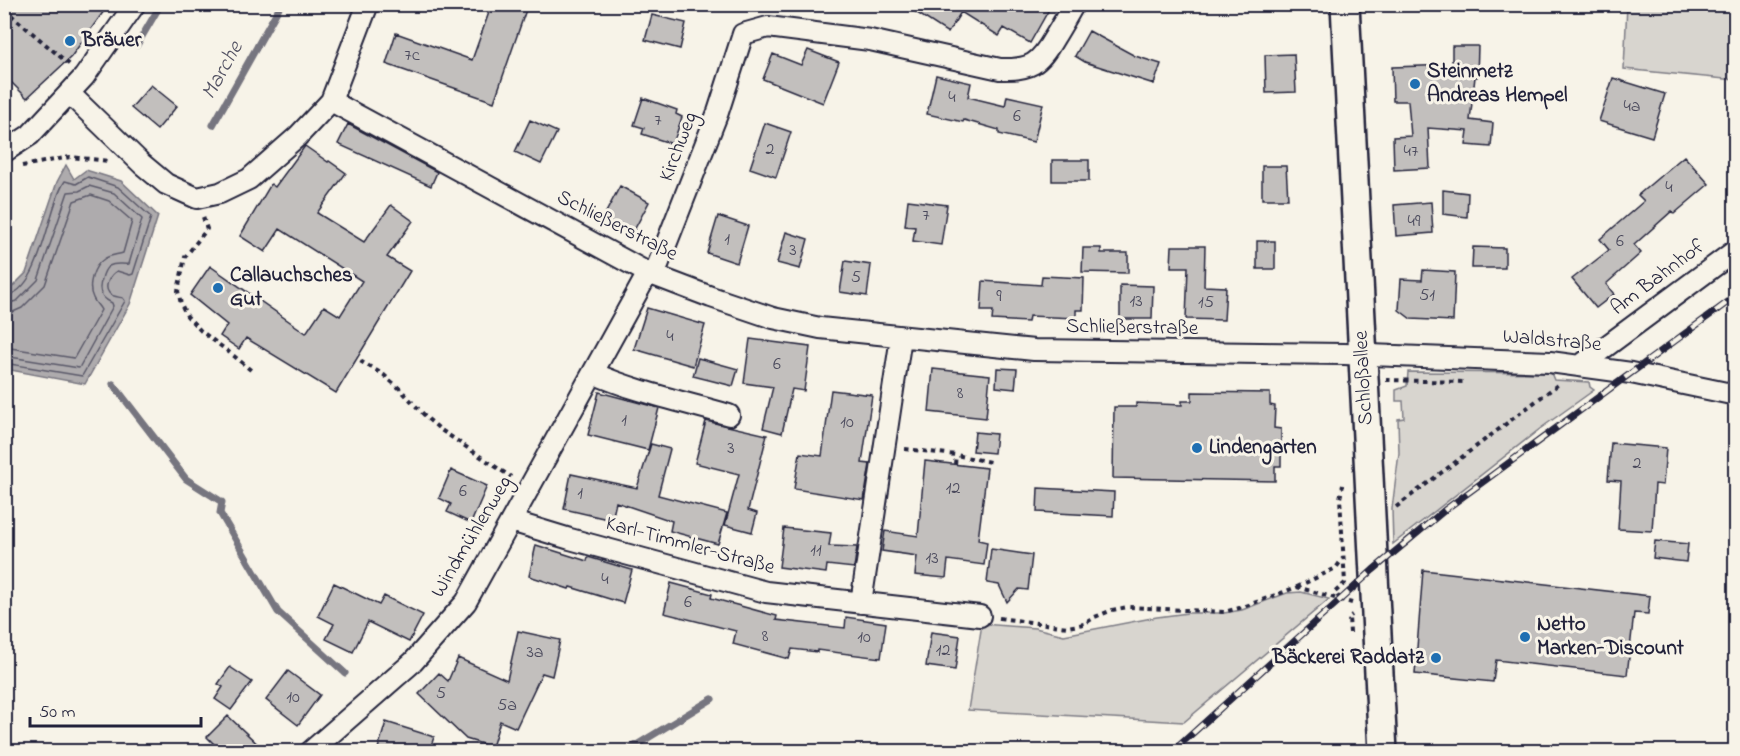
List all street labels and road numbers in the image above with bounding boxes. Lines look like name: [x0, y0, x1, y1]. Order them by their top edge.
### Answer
street label: Kirchweg: [652, 108, 708, 187]
street label: Schließerstraße: [551, 183, 683, 270]
street label: Am Bahnhof: [1605, 232, 1712, 323]
street label: Schließerstraße: [1066, 312, 1199, 344]
street label: Waldstraße: [1501, 322, 1603, 360]
street label: Schloßallee: [1347, 329, 1381, 426]
street label: Windmühlenweg: [424, 470, 522, 605]
street label: Karl-Timmler-Straße: [602, 509, 778, 583]

